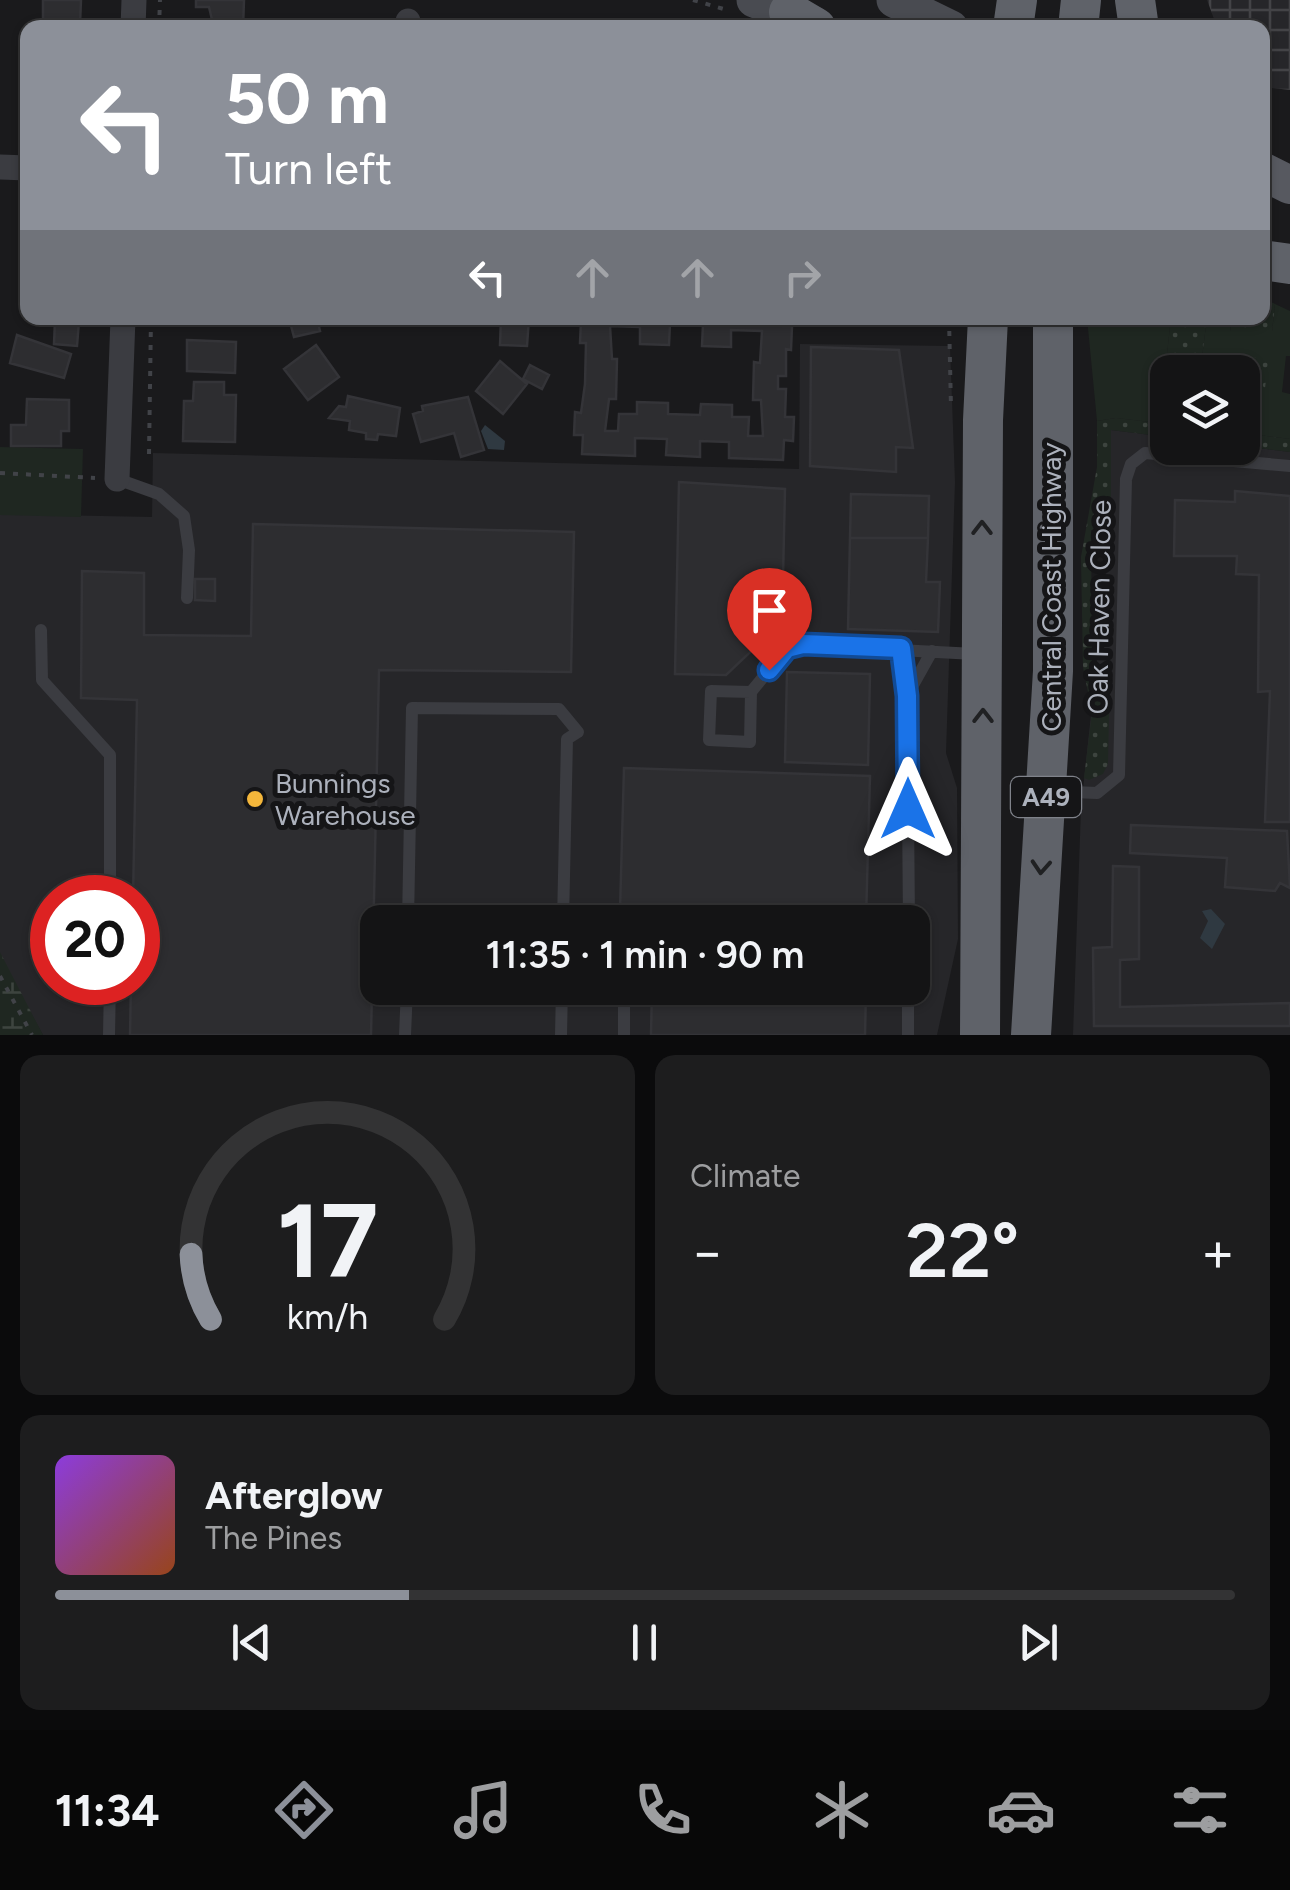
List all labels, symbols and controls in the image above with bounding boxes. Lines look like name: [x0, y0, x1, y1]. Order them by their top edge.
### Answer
text: 50 m: [225, 56, 389, 141]
icon: left: [60, 60, 190, 190]
text: Turn left: [225, 141, 392, 195]
icon: left: [460, 250, 515, 305]
icon: ahead: [565, 250, 620, 305]
icon: ahead: [670, 250, 725, 305]
icon: right: [775, 250, 830, 305]
map controls: [1150, 355, 1260, 465]
button: layers: [1150, 355, 1260, 465]
street label: Central Coast Highway: [1034, 442, 1068, 732]
street label: Oak Haven Close: [1080, 499, 1118, 715]
one-way arrow: [971, 519, 993, 534]
pin: [727, 568, 812, 671]
icon: arrive: [742, 583, 797, 638]
one-way arrow: [972, 708, 994, 724]
position arrow: [856, 757, 960, 861]
place label: Bunnings Warehouse: [275, 766, 416, 832]
road number: A49: [1011, 777, 1081, 817]
marker: Bunnings Warehouse: [244, 788, 266, 810]
one-way arrow: [1031, 859, 1052, 875]
speed limit sign: 20: [30, 875, 160, 1005]
text: 11:35 · 1 min · 90 m: [486, 932, 804, 978]
text: Climate: [690, 1157, 801, 1195]
text: 17: [277, 1178, 378, 1303]
text: 22°: [906, 1206, 1019, 1296]
text: −: [690, 1219, 724, 1285]
text: +: [1201, 1219, 1235, 1285]
text: km/h: [287, 1295, 368, 1338]
text: Afterglow: [205, 1473, 383, 1519]
text: The Pines: [205, 1519, 342, 1557]
icon: previous: [224, 1615, 279, 1670]
icon: pause: [617, 1615, 672, 1670]
icon: next: [1011, 1615, 1066, 1670]
icon: directions: [269, 1775, 339, 1845]
icon: music: [448, 1775, 518, 1845]
icon: phone: [628, 1775, 698, 1845]
icon: climate: [807, 1775, 877, 1845]
icon: car: [986, 1775, 1056, 1845]
icon: filters: [1165, 1775, 1235, 1845]
text: 11:34: [55, 1783, 160, 1837]

